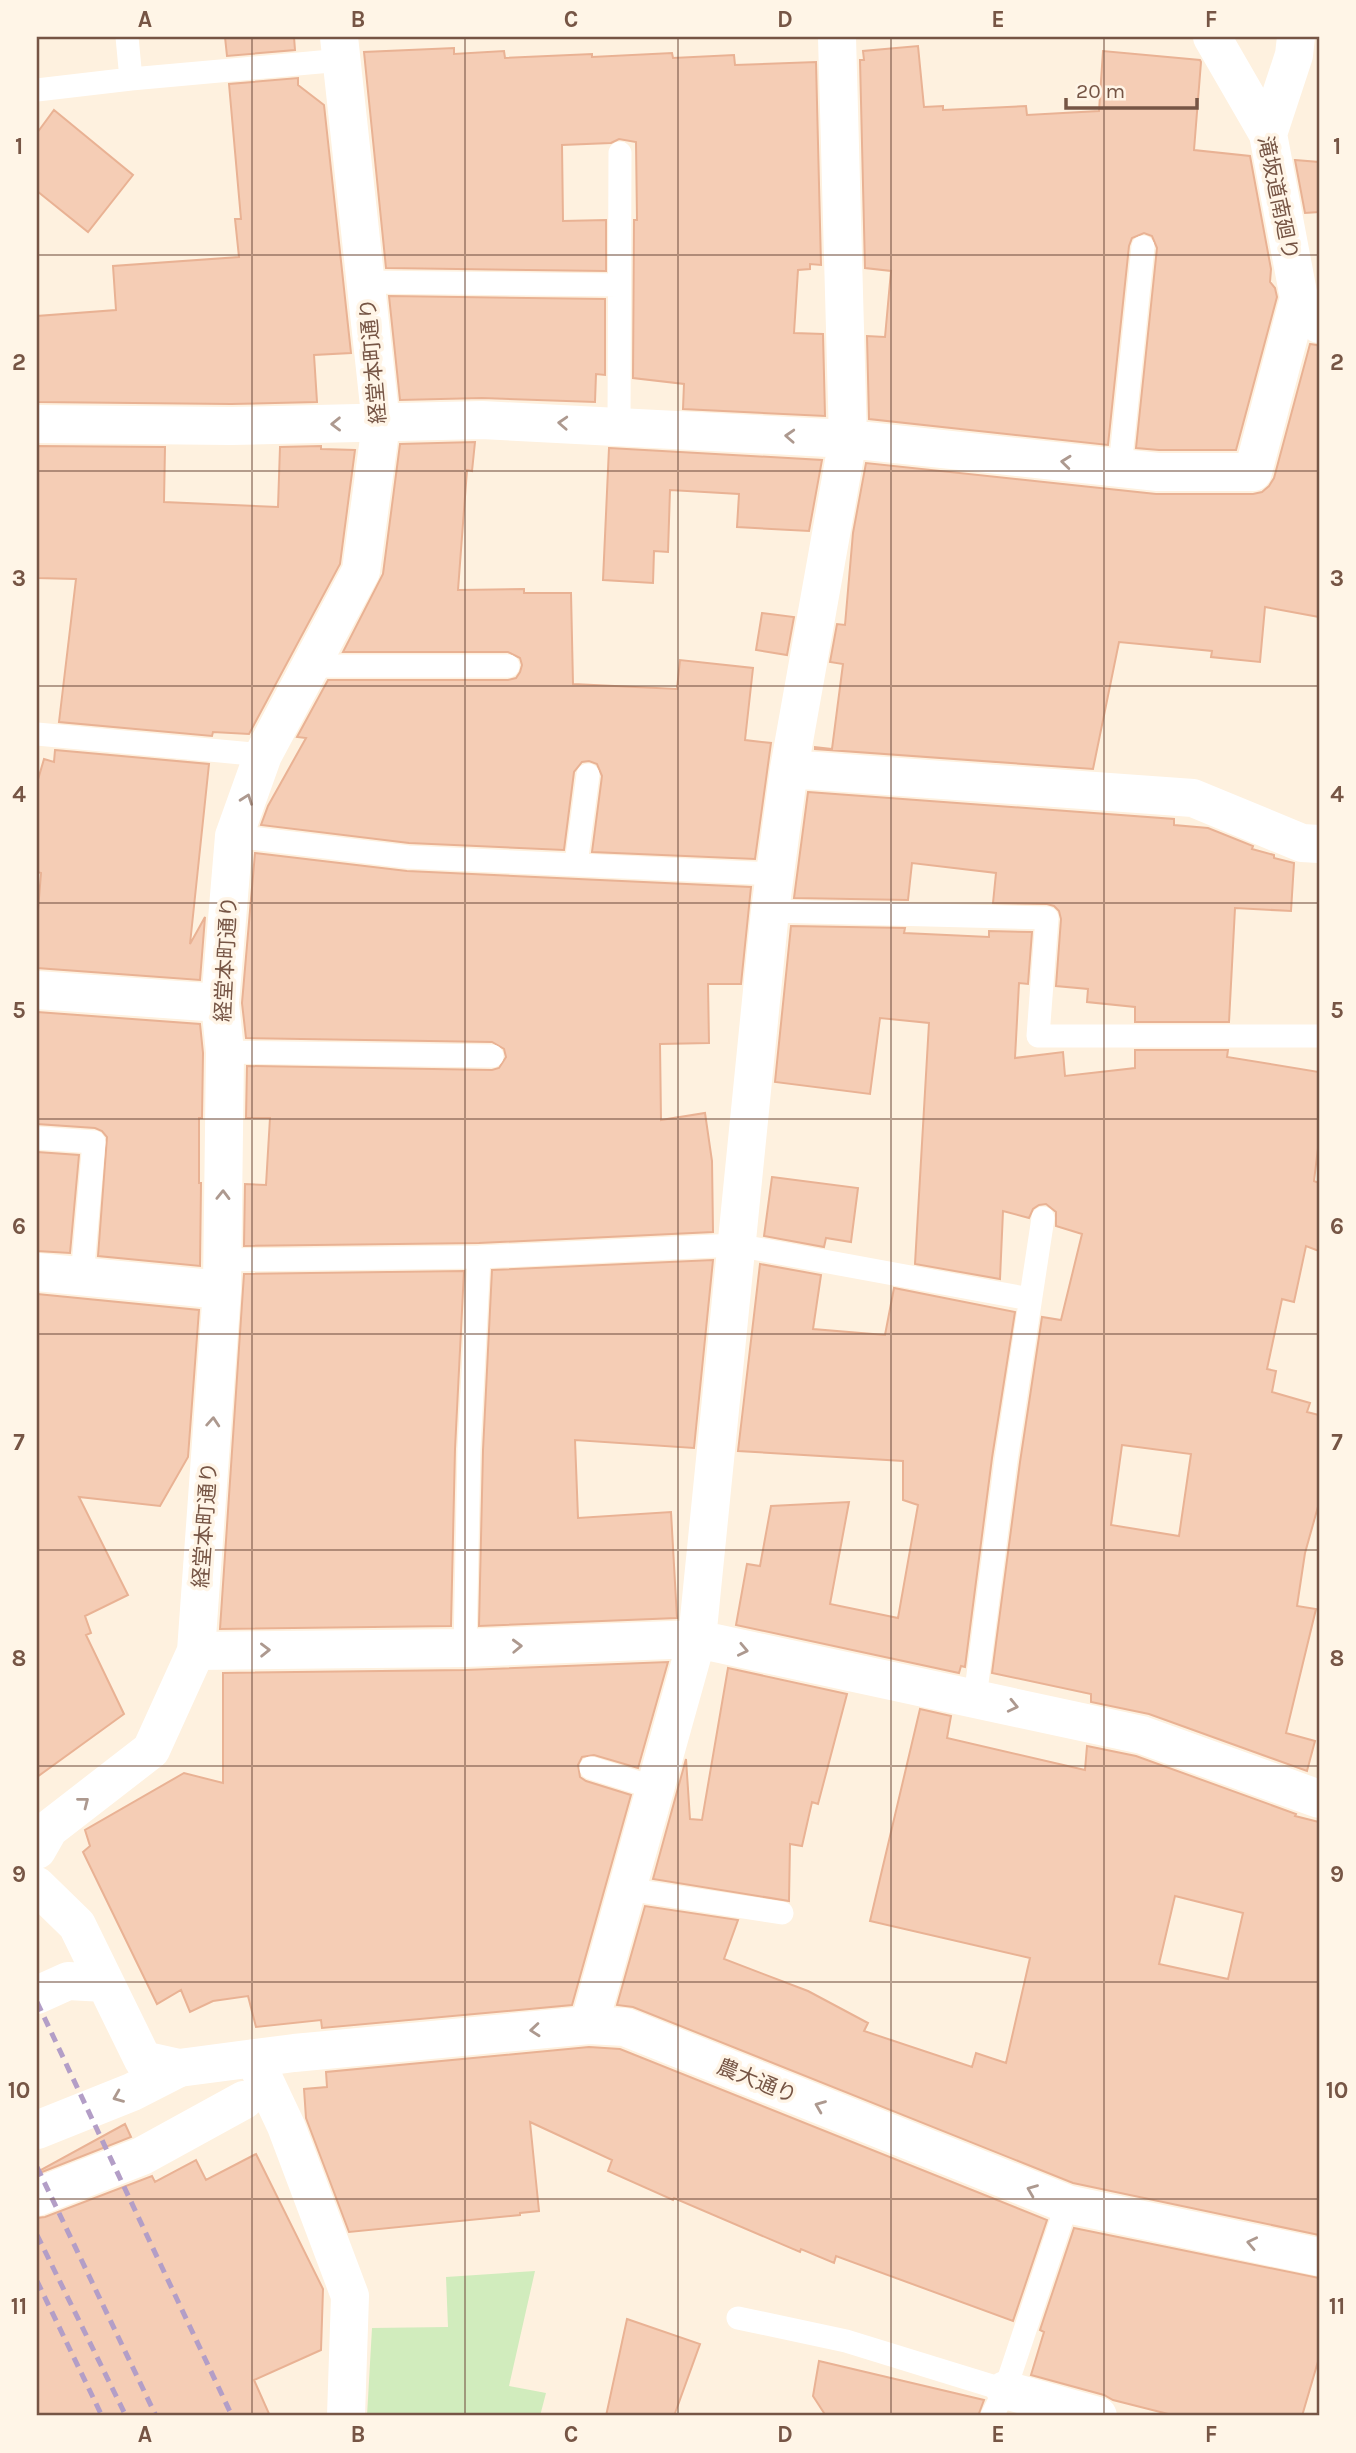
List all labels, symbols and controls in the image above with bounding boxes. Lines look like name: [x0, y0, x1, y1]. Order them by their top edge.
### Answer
text: A: [138, 6, 152, 33]
text: B: [351, 6, 365, 33]
text: C: [564, 6, 578, 33]
text: D: [777, 6, 793, 33]
text: E: [991, 6, 1005, 33]
text: F: [1205, 6, 1217, 33]
scale bar: [1066, 66, 1197, 110]
text: 20 m: [1076, 79, 1125, 103]
text: 1: [15, 133, 23, 160]
text: 1: [1333, 133, 1341, 160]
street label: 滝坂道南廻り: [1253, 134, 1303, 262]
street label: 経堂本町通り: [356, 297, 390, 425]
text: 2: [12, 349, 26, 376]
text: 2: [1330, 349, 1344, 376]
one-way arrow: [330, 416, 341, 432]
one-way arrow: [557, 416, 568, 431]
one-way arrow: [785, 428, 796, 443]
one-way arrow: [1060, 454, 1071, 469]
text: 3: [12, 565, 26, 592]
text: 3: [1330, 565, 1344, 592]
text: 4: [12, 781, 26, 808]
text: 4: [1330, 781, 1344, 808]
one-way arrow: [239, 794, 253, 806]
street label: 経堂本町通り: [211, 895, 241, 1023]
text: 5: [12, 997, 26, 1024]
text: 5: [1330, 997, 1344, 1024]
one-way arrow: [215, 1189, 231, 1200]
text: 6: [12, 1213, 26, 1240]
text: 6: [1330, 1213, 1344, 1240]
one-way arrow: [205, 1416, 220, 1427]
text: 7: [13, 1429, 25, 1456]
text: 7: [1331, 1429, 1343, 1456]
street label: 経堂本町通り: [189, 1461, 221, 1589]
one-way arrow: [511, 1638, 522, 1653]
one-way arrow: [737, 1641, 749, 1656]
one-way arrow: [260, 1642, 270, 1658]
text: 8: [12, 1645, 26, 1672]
text: 8: [1330, 1645, 1344, 1672]
one-way arrow: [1007, 1698, 1019, 1713]
one-way arrow: [76, 1798, 88, 1811]
text: 9: [12, 1861, 26, 1888]
text: 9: [1330, 1861, 1344, 1888]
one-way arrow: [529, 2022, 540, 2037]
street label: 農大通り: [714, 2054, 800, 2108]
text: 10: [8, 2077, 30, 2104]
text: 10: [1326, 2077, 1348, 2104]
one-way arrow: [112, 2089, 124, 2103]
one-way arrow: [815, 2100, 827, 2114]
one-way arrow: [1026, 2184, 1038, 2198]
one-way arrow: [1246, 2236, 1258, 2251]
text: 11: [11, 2293, 27, 2320]
text: 11: [1329, 2293, 1345, 2320]
text: A: [138, 2421, 152, 2448]
text: B: [351, 2421, 365, 2448]
text: C: [564, 2421, 578, 2448]
text: D: [777, 2421, 793, 2448]
text: E: [991, 2421, 1005, 2448]
text: F: [1205, 2421, 1217, 2448]

